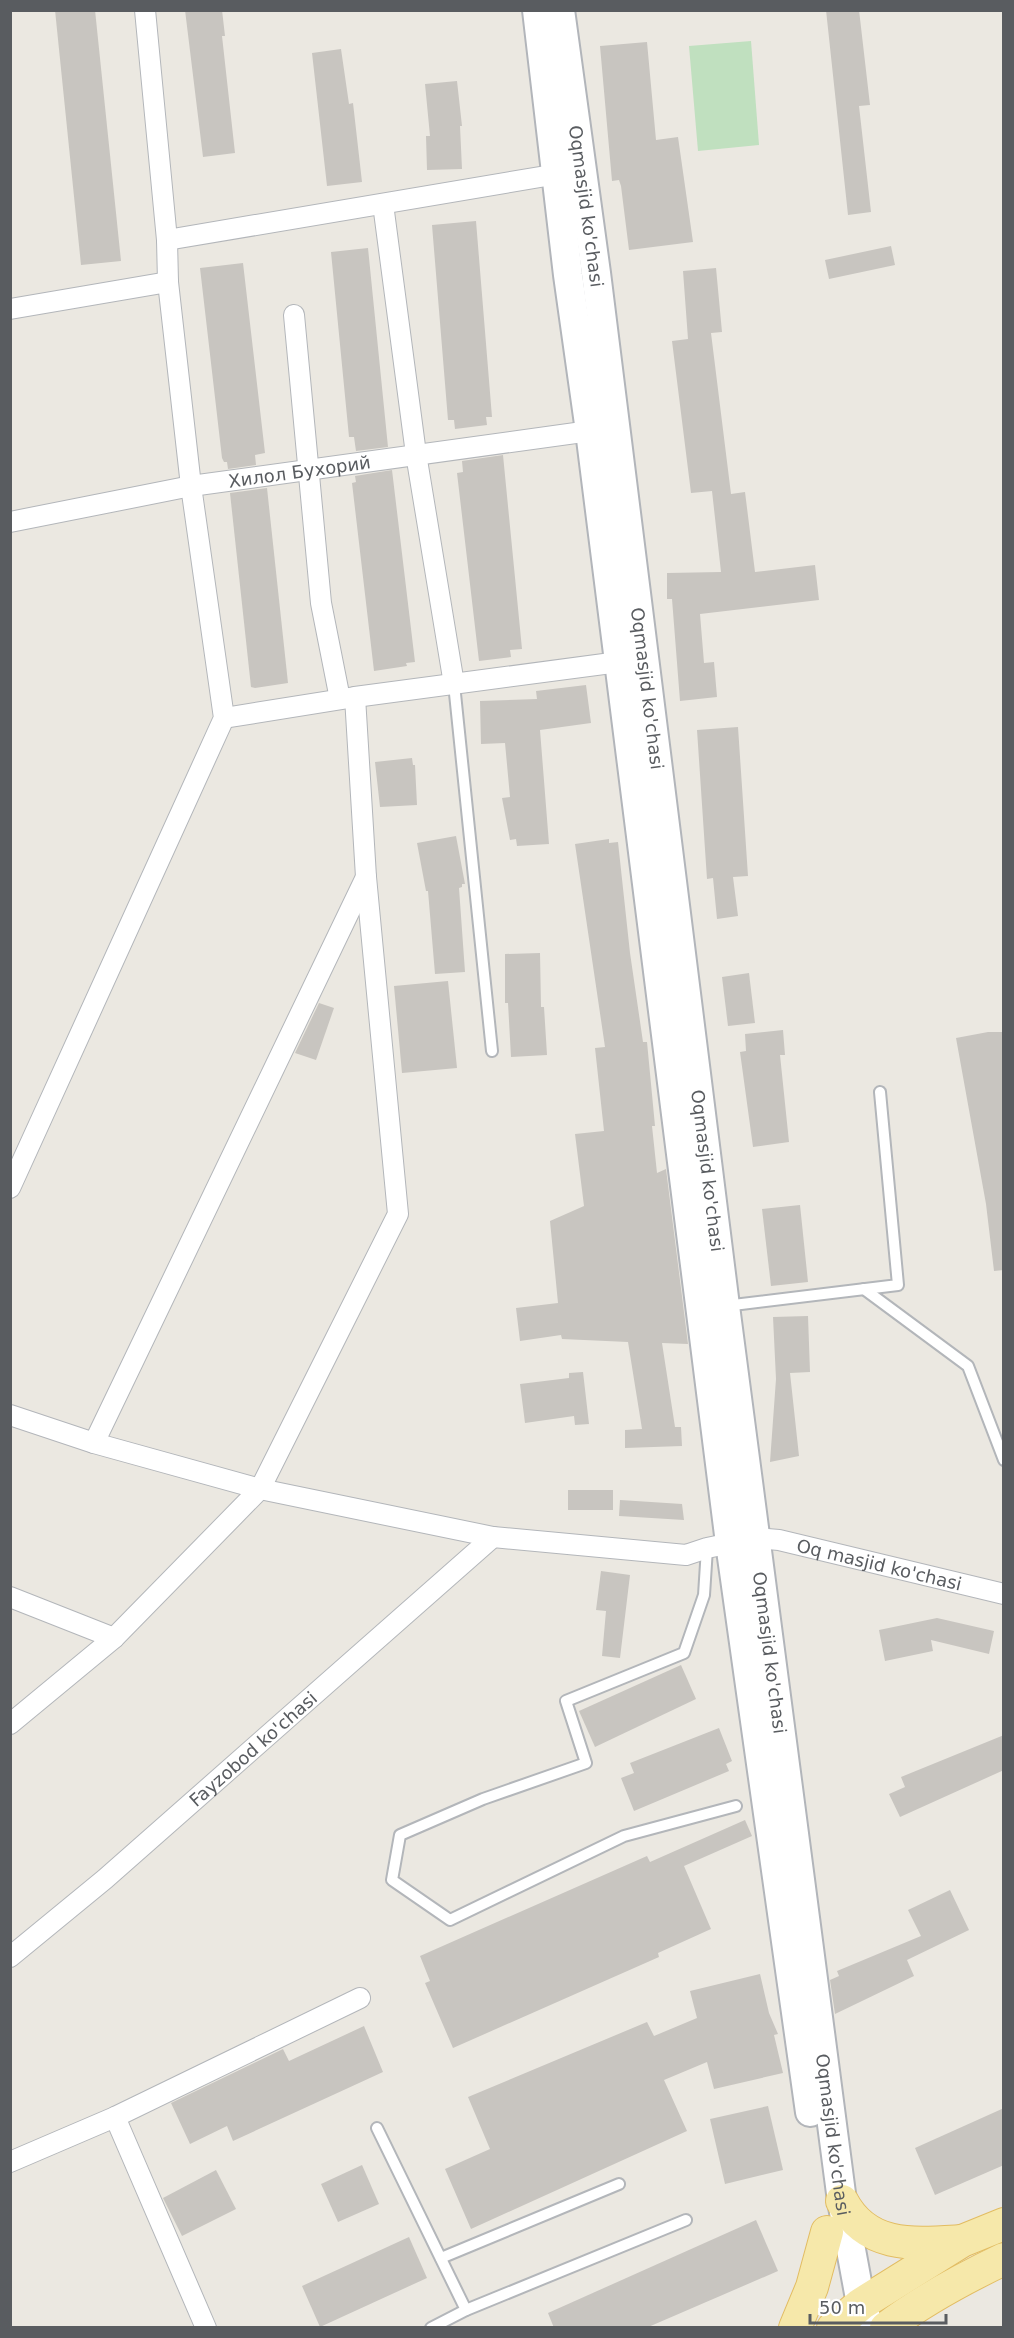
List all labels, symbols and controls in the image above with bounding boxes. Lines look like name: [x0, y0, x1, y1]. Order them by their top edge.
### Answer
street label: Oqmasjid ko'chasi: [565, 124, 608, 288]
street label: Хилол Бухорий: [227, 451, 372, 491]
street label: Oqmasjid ko'chasi: [627, 606, 668, 771]
street label: Oqmasjid ko'chasi: [688, 1088, 729, 1253]
street label: Oq masjid ko'chasi: [795, 1534, 964, 1594]
street label: Oqmasjid ko'chasi: [749, 1570, 791, 1735]
street label: Fayzobod ko'chasi: [185, 1687, 321, 1810]
street label: Oqmasjid ko'chasi: [812, 2052, 855, 2217]
scale bar: [810, 2287, 946, 2325]
text: 50 m: [819, 2297, 865, 2318]

